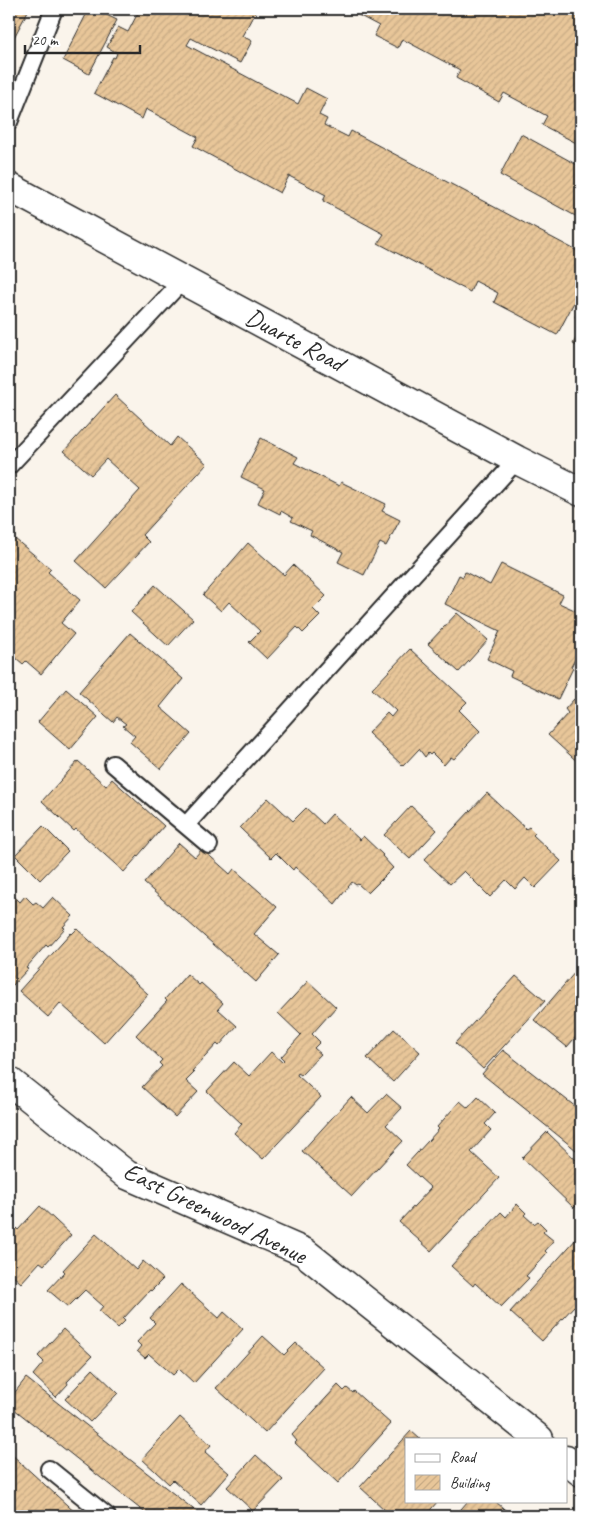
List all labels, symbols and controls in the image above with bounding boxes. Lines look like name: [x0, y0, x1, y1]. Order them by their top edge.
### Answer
scale bar: [25, 22, 140, 54]
text: 20 m: [32, 31, 59, 50]
street label: Duarte Road: [240, 301, 353, 381]
street label: East Greenwood Avenue: [118, 1155, 313, 1272]
legend: [405, 1438, 568, 1502]
text: Road: [450, 1448, 477, 1467]
text: Building: [450, 1474, 490, 1493]

